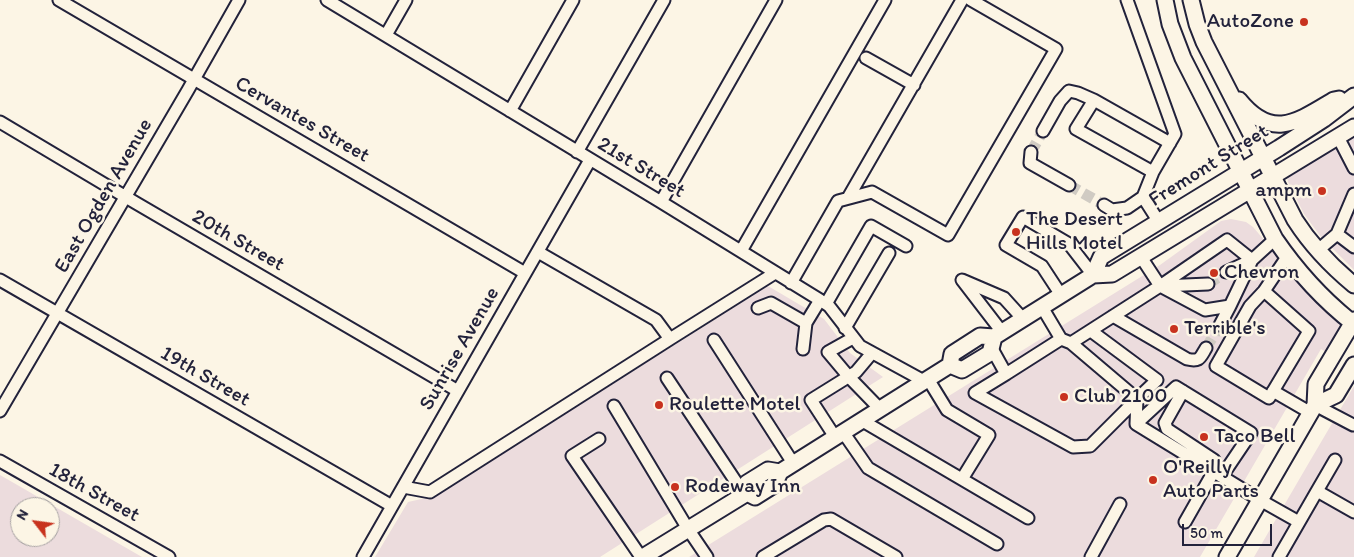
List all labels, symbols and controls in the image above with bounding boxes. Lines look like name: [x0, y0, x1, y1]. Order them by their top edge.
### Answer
place label: AutoZone: [1207, 9, 1294, 35]
marker: AutoZone: [1298, 16, 1310, 28]
street label: Cervantes Street: [230, 71, 374, 169]
street label: East Ogden Avenue: [50, 114, 158, 278]
street label: Fremont Street: [1144, 119, 1274, 213]
street label: 21st Street: [592, 132, 690, 204]
place label: ampm: [1255, 178, 1312, 204]
marker: ampm: [1316, 185, 1328, 197]
street label: 20th Street: [187, 204, 289, 278]
place label: The Desert Hills Motel: [1026, 207, 1123, 257]
marker: The Desert Hills Motel: [1010, 226, 1022, 238]
place label: Chevron: [1224, 260, 1299, 286]
marker: Chevron: [1208, 267, 1220, 279]
street label: Sunrise Avenue: [414, 283, 506, 415]
place label: Terrible's: [1184, 316, 1266, 342]
marker: Terrible's: [1168, 323, 1180, 335]
street label: 19th Street: [156, 341, 254, 413]
place label: Club 2100: [1074, 384, 1167, 410]
marker: Club 2100: [1058, 391, 1070, 403]
place label: Roulette Motel: [669, 392, 801, 418]
marker: Roulette Motel: [653, 399, 665, 411]
place label: Taco Bell: [1214, 424, 1295, 450]
marker: Taco Bell: [1198, 431, 1210, 443]
place label: O'Reilly Auto Parts: [1163, 455, 1259, 505]
street label: 18th Street: [44, 458, 144, 528]
place label: Rodeway Inn: [685, 474, 801, 500]
marker: O'Reilly Auto Parts: [1147, 474, 1159, 486]
marker: Rodeway Inn: [669, 481, 681, 493]
north arrow: [10, 497, 60, 547]
text: N: [13, 506, 32, 523]
scale bar: [1184, 514, 1274, 546]
text: 50 m: [1190, 524, 1223, 542]

